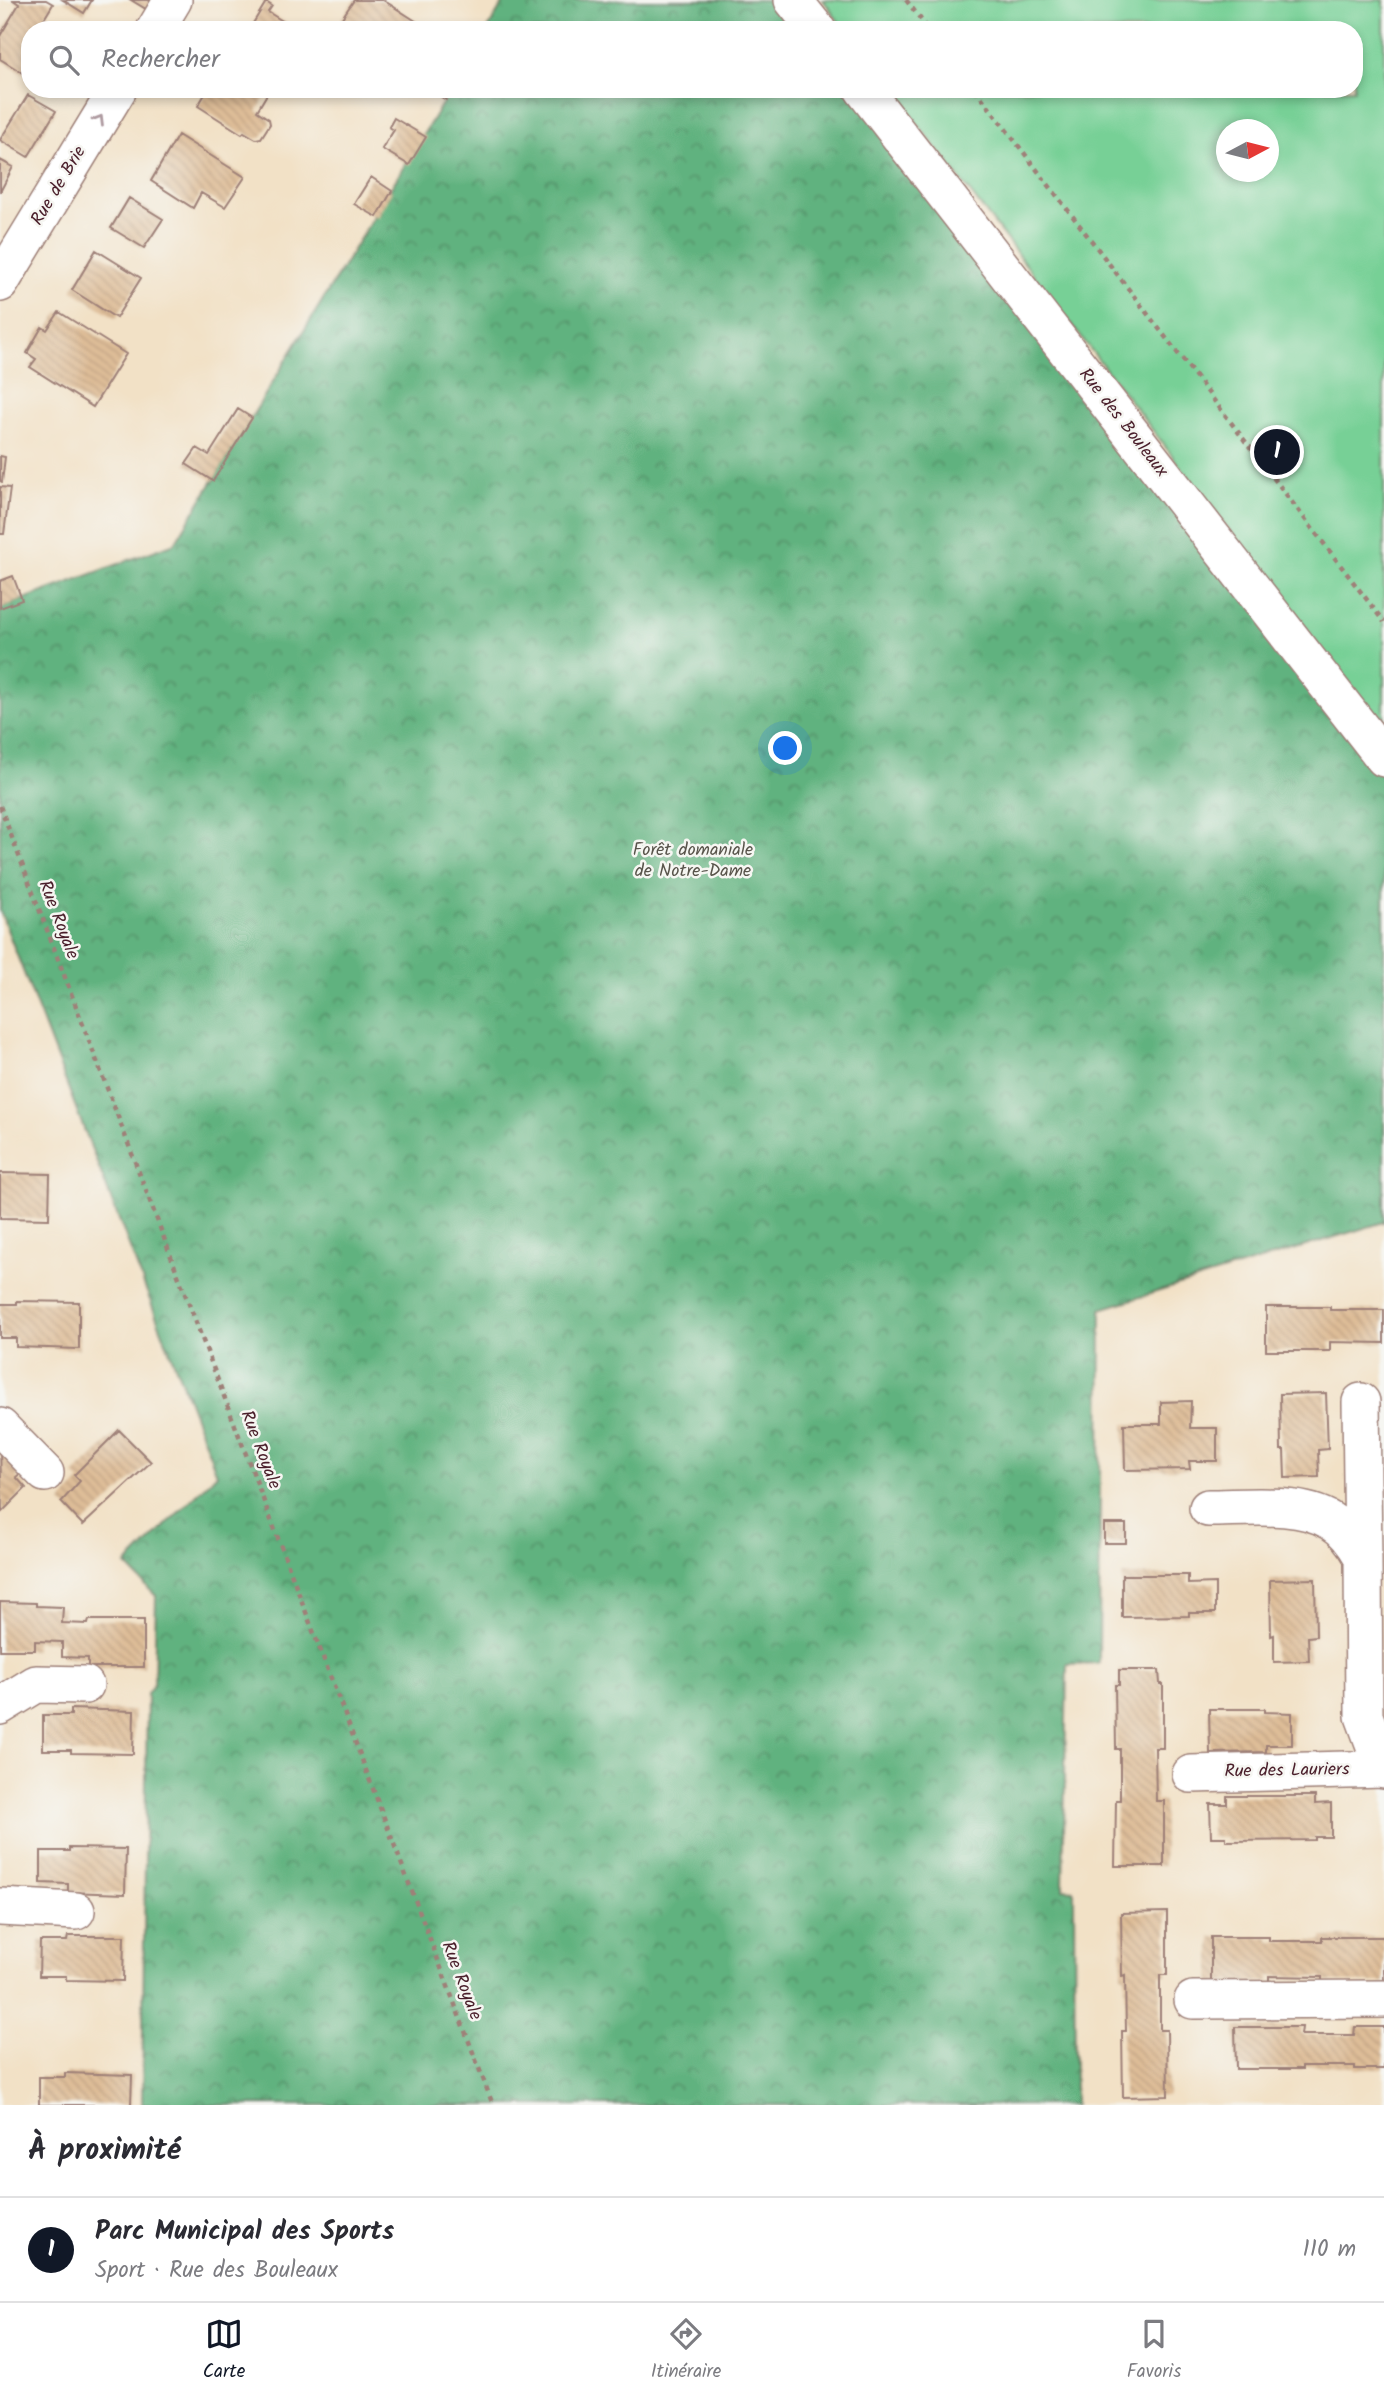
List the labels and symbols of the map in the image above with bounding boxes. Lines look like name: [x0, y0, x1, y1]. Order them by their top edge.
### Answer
one-way arrow: [91, 115, 104, 128]
north arrow: [1216, 119, 1279, 182]
street label: Rue de Brie: [24, 141, 94, 231]
street label: Rue des Bouleaux: [1071, 362, 1175, 484]
pin: 1: [1254, 426, 1300, 478]
your location: [768, 731, 802, 765]
park label: Forêt domaniale de Notre-Dame: [633, 836, 753, 886]
street label: Rue Royale: [30, 876, 86, 964]
street label: Rue Royale: [232, 1406, 288, 1494]
street label: Rue des Lauriers: [1224, 1755, 1350, 1787]
street label: Rue Royale: [433, 1937, 489, 2025]

